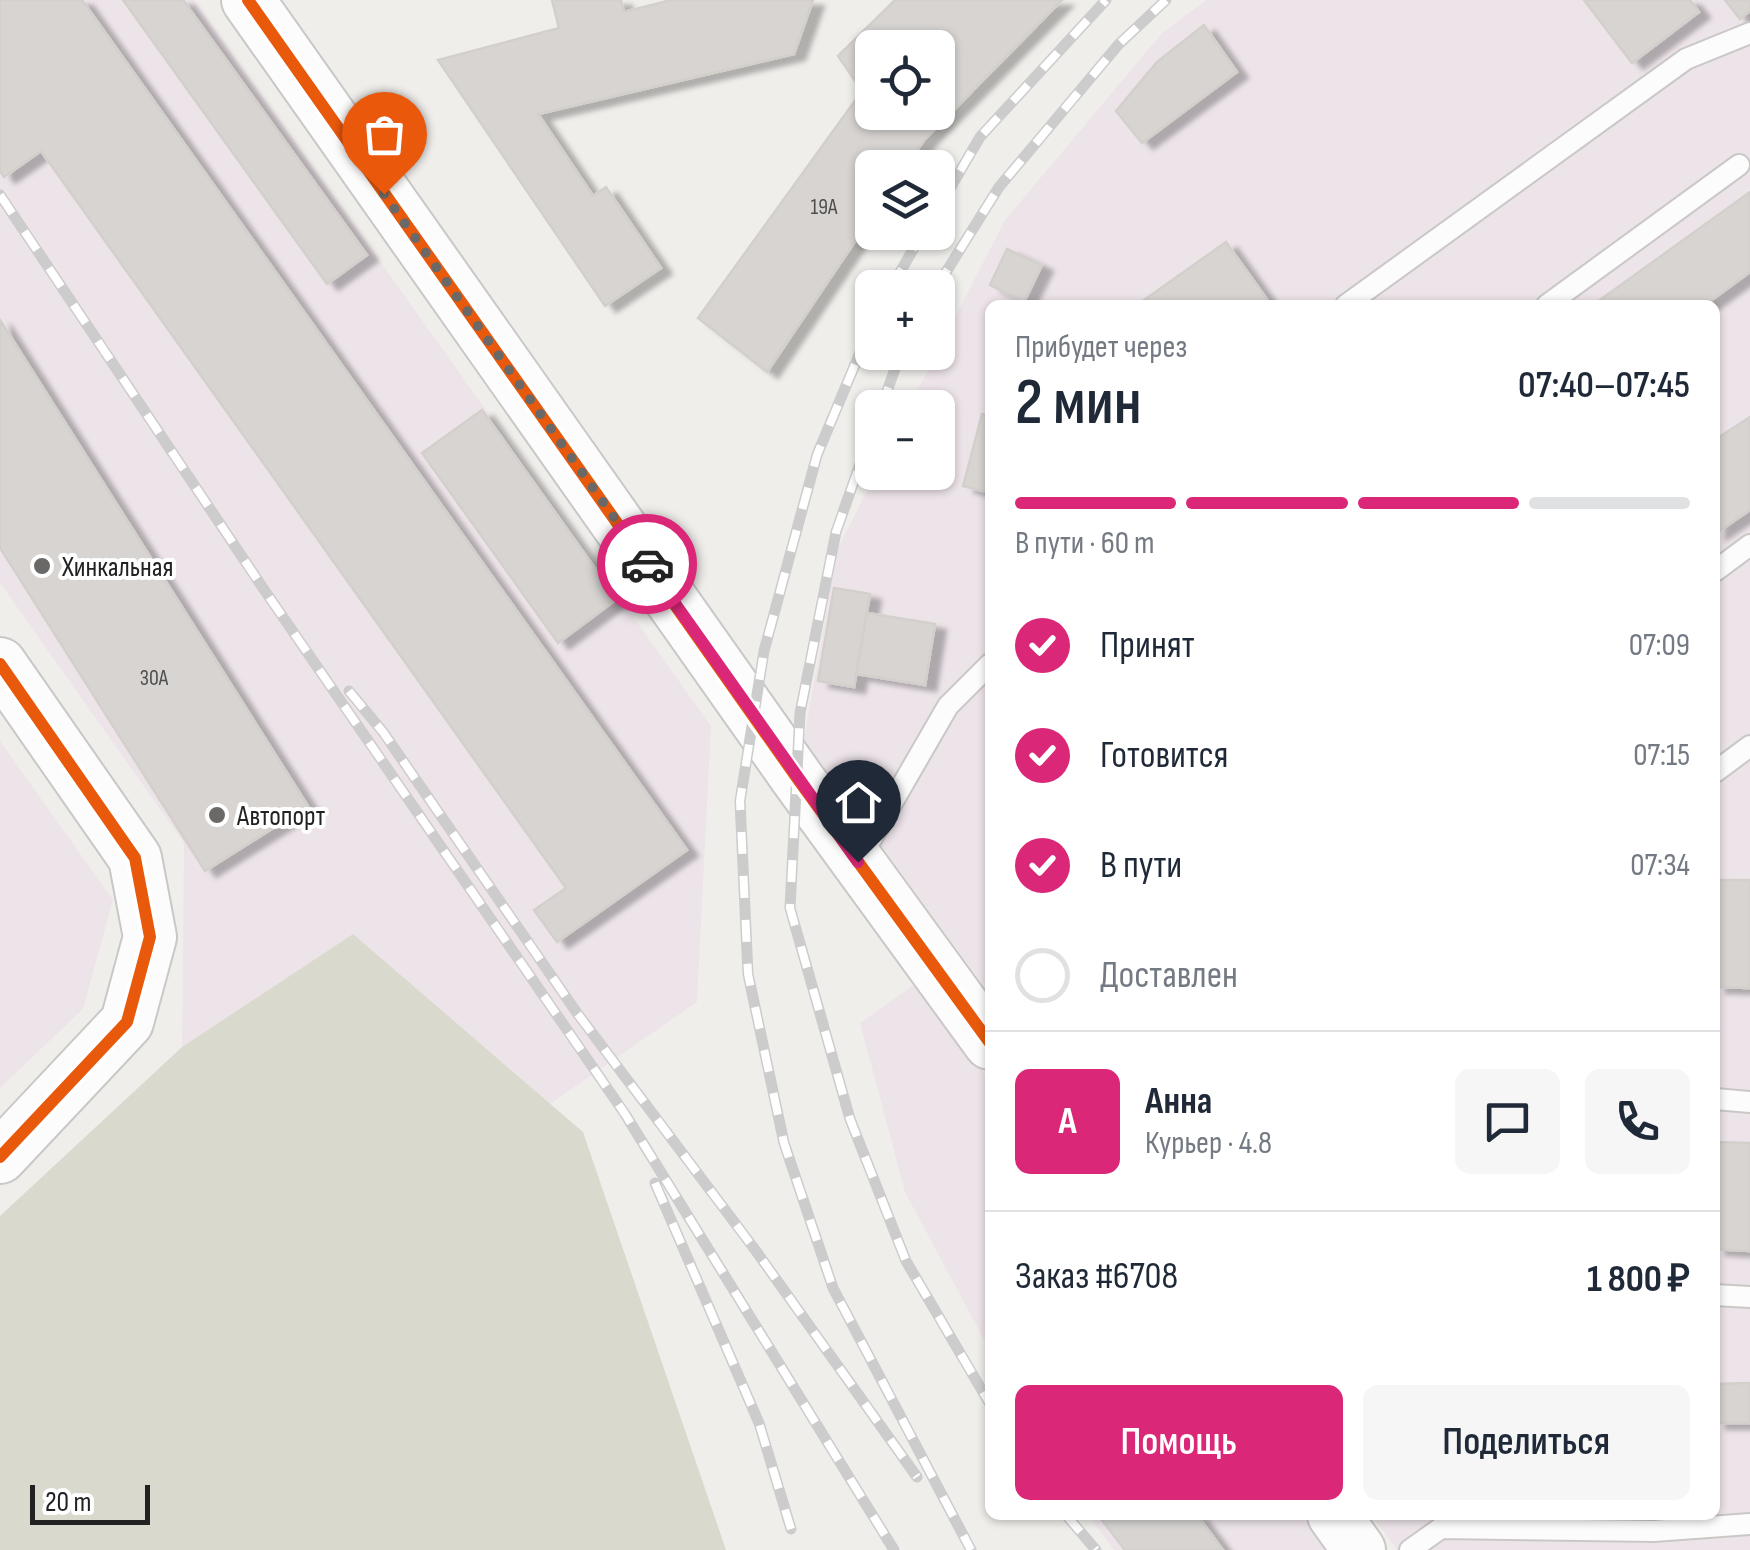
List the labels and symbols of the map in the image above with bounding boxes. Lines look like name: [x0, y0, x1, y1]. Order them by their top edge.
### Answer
pin: [342, 92, 427, 195]
house number: 19А: [811, 194, 838, 221]
courier: [597, 514, 697, 614]
place label: Хинкальная: [61, 551, 174, 584]
marker: Хинкальная: [31, 555, 53, 577]
house number: 30А: [140, 665, 169, 692]
pin: [816, 760, 901, 863]
place label: Автопорт: [236, 800, 325, 833]
marker: Автопорт: [206, 804, 228, 826]
scale bar: [30, 1480, 150, 1524]

